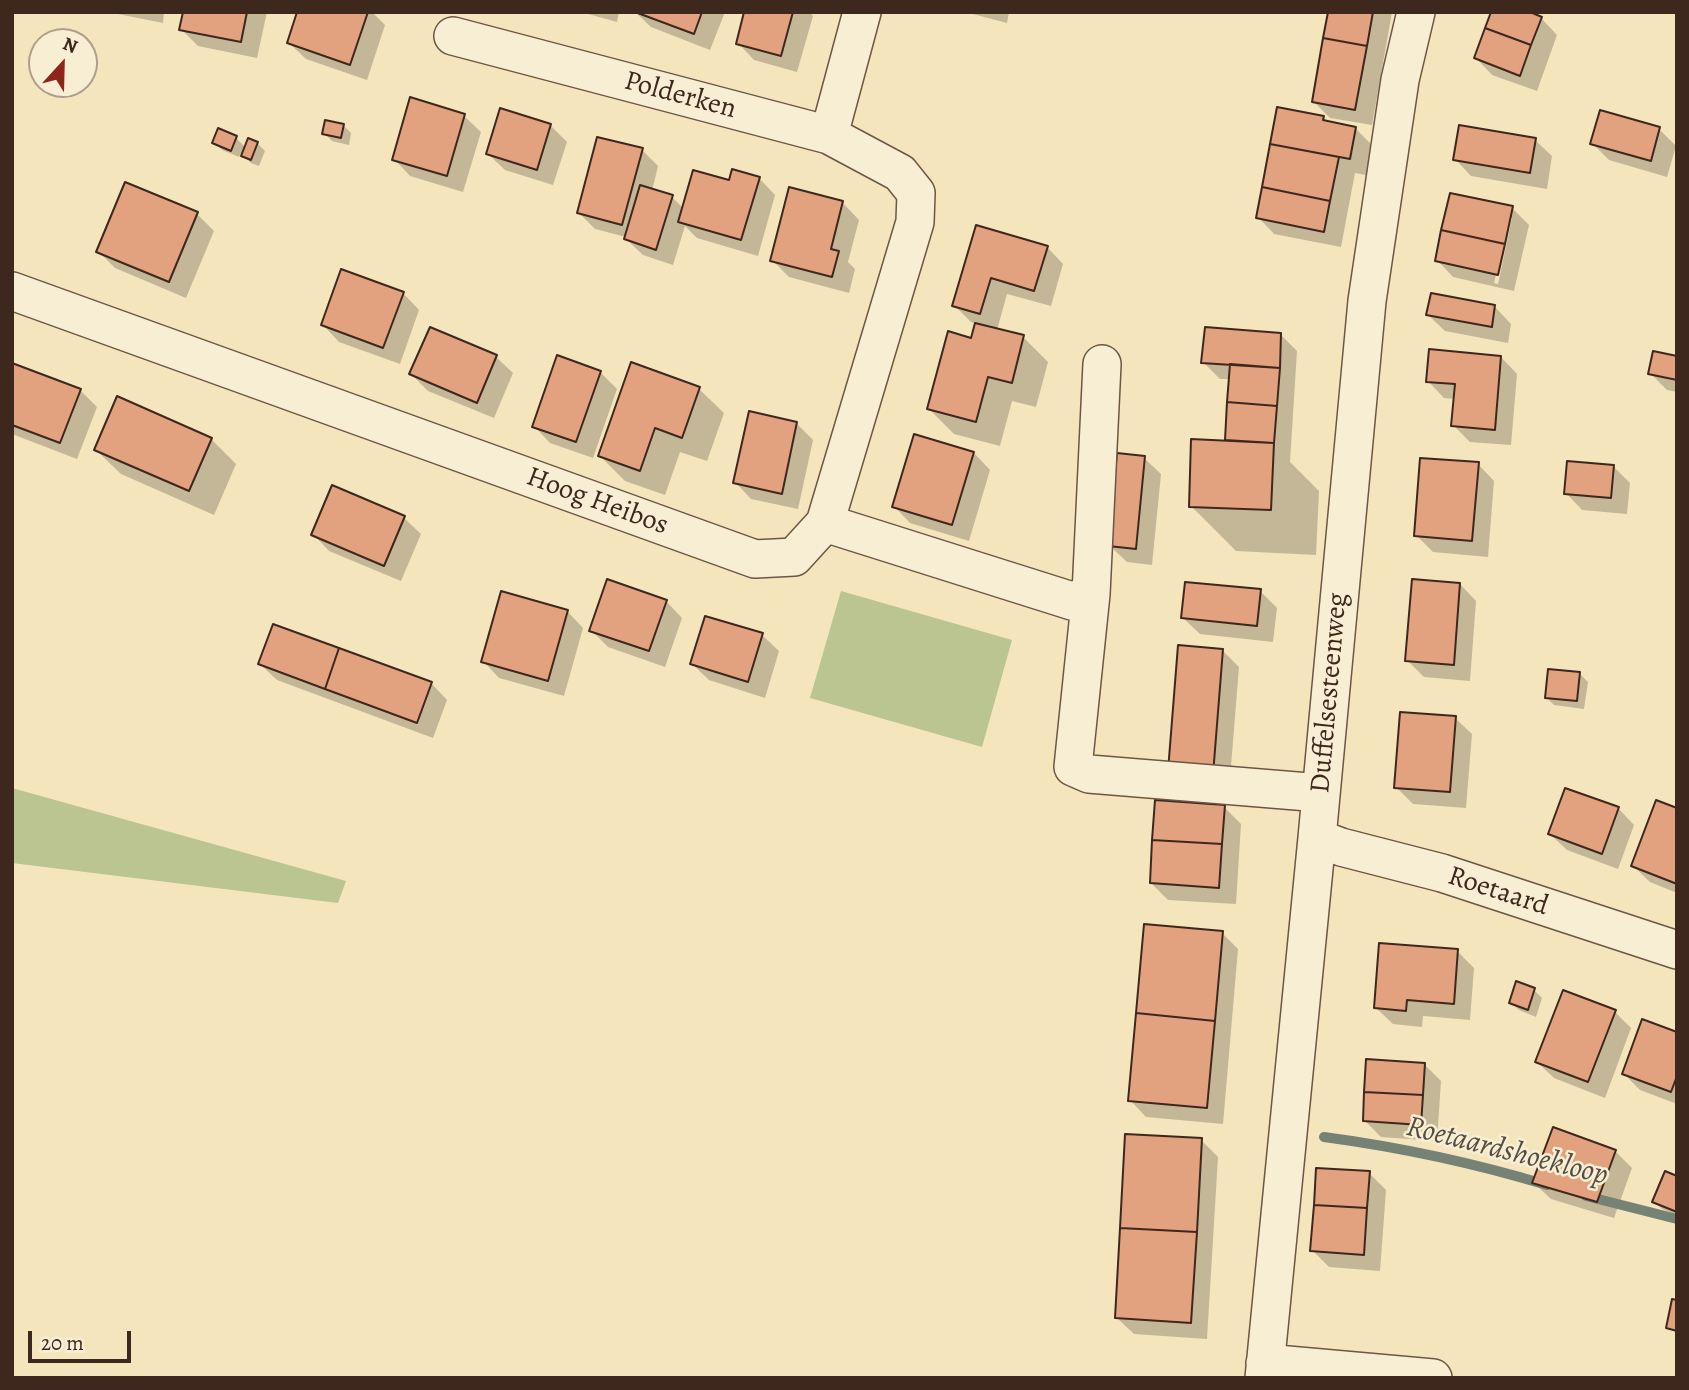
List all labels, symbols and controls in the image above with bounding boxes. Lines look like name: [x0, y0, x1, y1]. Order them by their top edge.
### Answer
north arrow: [28, 28, 98, 98]
text: N: [59, 31, 81, 60]
street label: Polderken: [620, 65, 740, 127]
street label: Hoog Heibos: [522, 461, 672, 543]
street label: Duffelsesteenweg: [1304, 591, 1356, 795]
street label: Roetaard: [1444, 860, 1552, 924]
water label: Roetaardshoekloop: [1402, 1110, 1612, 1194]
scale bar: [32, 1316, 135, 1360]
text: 20 m: [41, 1329, 84, 1357]

